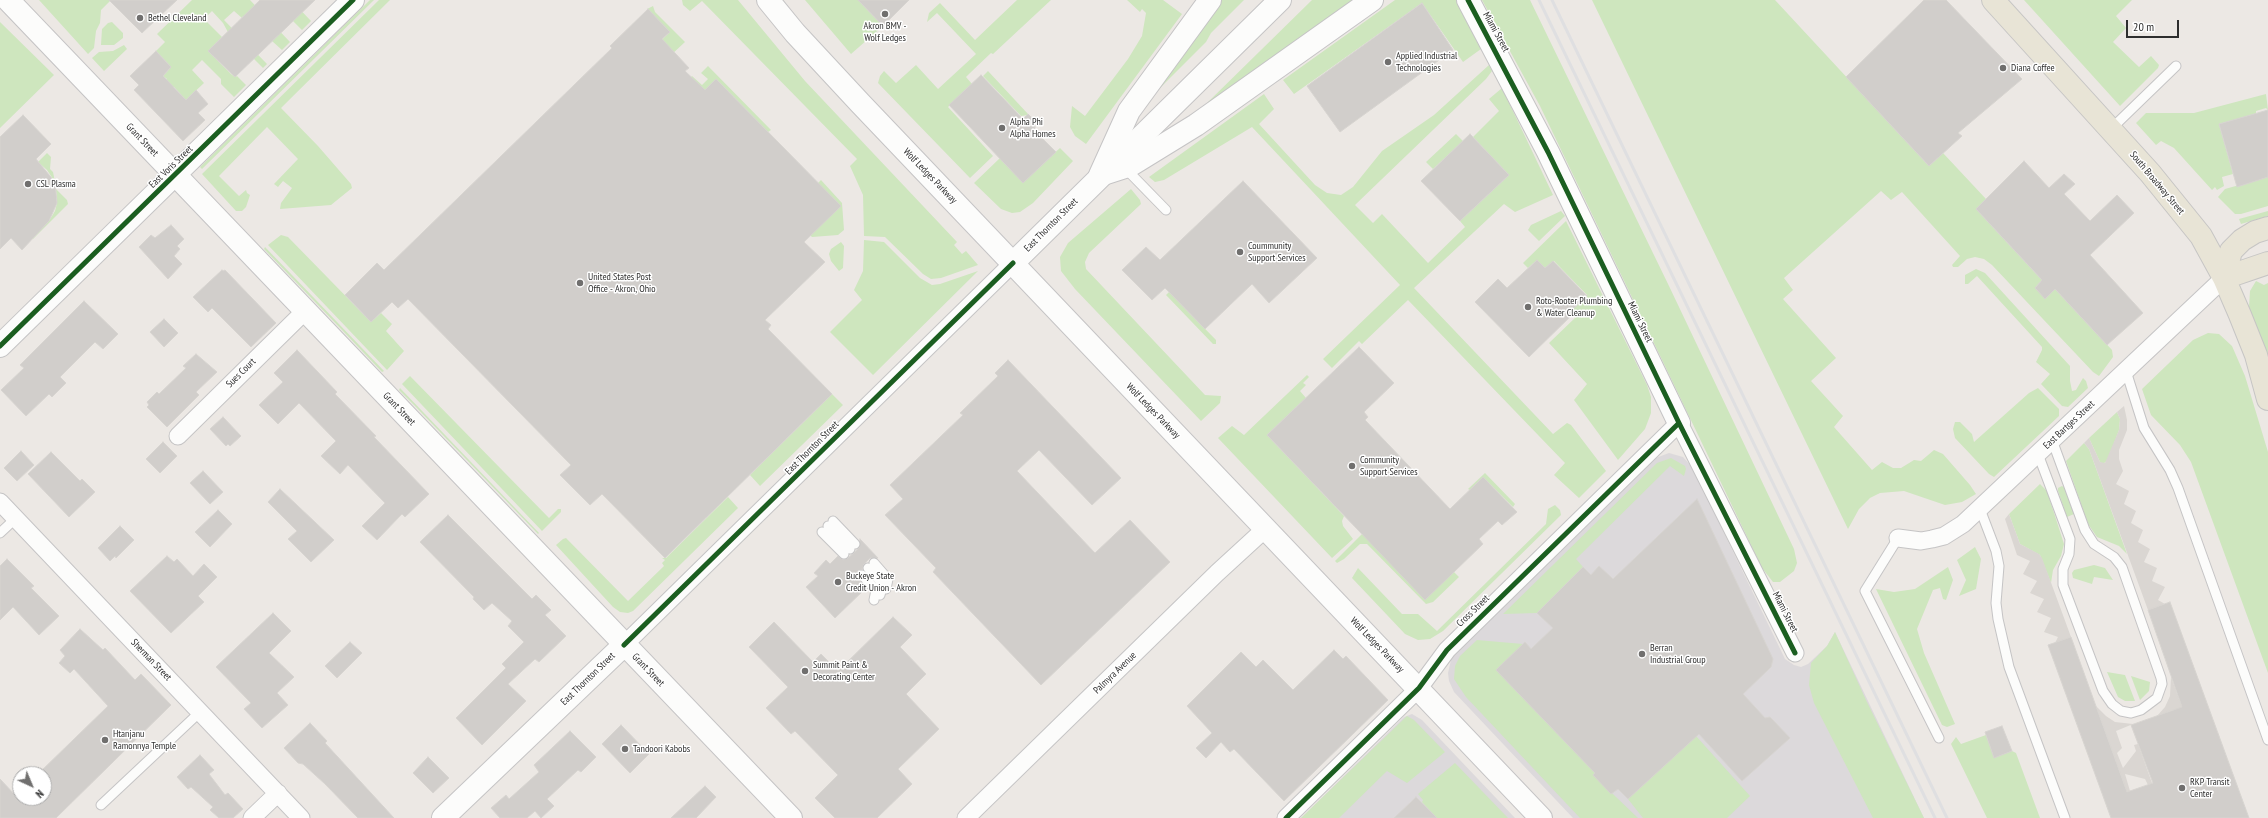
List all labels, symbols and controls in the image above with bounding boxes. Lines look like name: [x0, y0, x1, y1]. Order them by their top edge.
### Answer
marker: Akron BMV - Wolf Ledges: [880, 9, 890, 19]
street label: Miami Street: [1480, 10, 1512, 54]
place label: Bethel Cleveland: [148, 12, 206, 24]
scale bar: [2128, 12, 2181, 38]
marker: Bethel Cleveland: [135, 13, 145, 23]
text: 20 m: [2133, 19, 2154, 34]
place label: Akron BMV - Wolf Ledges: [864, 20, 906, 44]
place label: Applied Industrial Technologies: [1396, 50, 1457, 74]
marker: Applied Industrial Technologies: [1383, 57, 1393, 67]
place label: Diana Coffee: [2011, 62, 2055, 74]
marker: Diana Coffee: [1998, 63, 2008, 73]
place label: Alpha Phi Alpha Homes: [1010, 116, 1056, 140]
street label: Grant Street: [123, 121, 161, 159]
marker: Alpha Phi Alpha Homes: [997, 123, 1007, 133]
street label: East Voris Street: [147, 143, 195, 191]
street label: Wolf Ledges Parkway: [901, 146, 959, 206]
street label: South Broadway Street: [2127, 149, 2187, 217]
place label: CSL Plasma: [36, 178, 76, 190]
marker: CSL Plasma: [23, 179, 33, 189]
street label: East Thornton Street: [1022, 196, 1080, 254]
place label: Coummunity Support Services: [1248, 240, 1306, 264]
marker: Coummunity Support Services: [1235, 247, 1245, 257]
place label: United States Post Office - Akron, Ohio: [588, 271, 656, 294]
marker: United States Post Office - Akron, Ohio: [575, 278, 585, 288]
place label: Roto-Rooter Plumbing & Water Cleanup: [1536, 295, 1612, 318]
street label: Miami Street: [1625, 300, 1655, 344]
marker: Roto-Rooter Plumbing & Water Cleanup: [1523, 302, 1533, 312]
street label: Sues Court: [224, 356, 258, 390]
street label: Wolf Ledges Parkway: [1124, 381, 1182, 441]
street label: Grant Street: [380, 390, 418, 428]
street label: East Bartges Street: [2041, 398, 2097, 452]
street label: East Thornton Street: [783, 419, 841, 477]
place label: Community Support Services: [1360, 454, 1418, 478]
marker: Community Support Services: [1347, 461, 1357, 471]
place label: Buckeye State Credit Union - Akron: [846, 570, 916, 594]
marker: Buckeye State Credit Union - Akron: [833, 577, 843, 587]
street label: Miami Street: [1770, 590, 1800, 634]
street label: Cross Street: [1454, 592, 1492, 630]
street label: Wolf Ledges Parkway: [1348, 615, 1406, 675]
street label: Sherman Street: [128, 637, 174, 683]
place label: Berran Industrial Group: [1650, 642, 1706, 666]
marker: Berran Industrial Group: [1637, 649, 1647, 659]
street label: East Thornton Street: [558, 650, 618, 708]
street label: Palmyra Avenue: [1091, 650, 1139, 696]
street label: Grant Street: [629, 651, 667, 689]
place label: Summit Paint & Decorating Center: [813, 659, 875, 682]
marker: Summit Paint & Decorating Center: [800, 666, 810, 676]
place label: Htanjanu Ramonnya Temple: [113, 728, 176, 752]
marker: Htanjanu Ramonnya Temple: [100, 735, 110, 745]
place label: Tandoori Kabobs: [633, 743, 690, 755]
marker: Tandoori Kabobs: [620, 744, 630, 754]
north arrow: [12, 766, 52, 806]
place label: RKP Transit Center: [2190, 776, 2229, 800]
marker: RKP Transit Center: [2177, 783, 2187, 793]
text: N: [33, 787, 47, 801]

